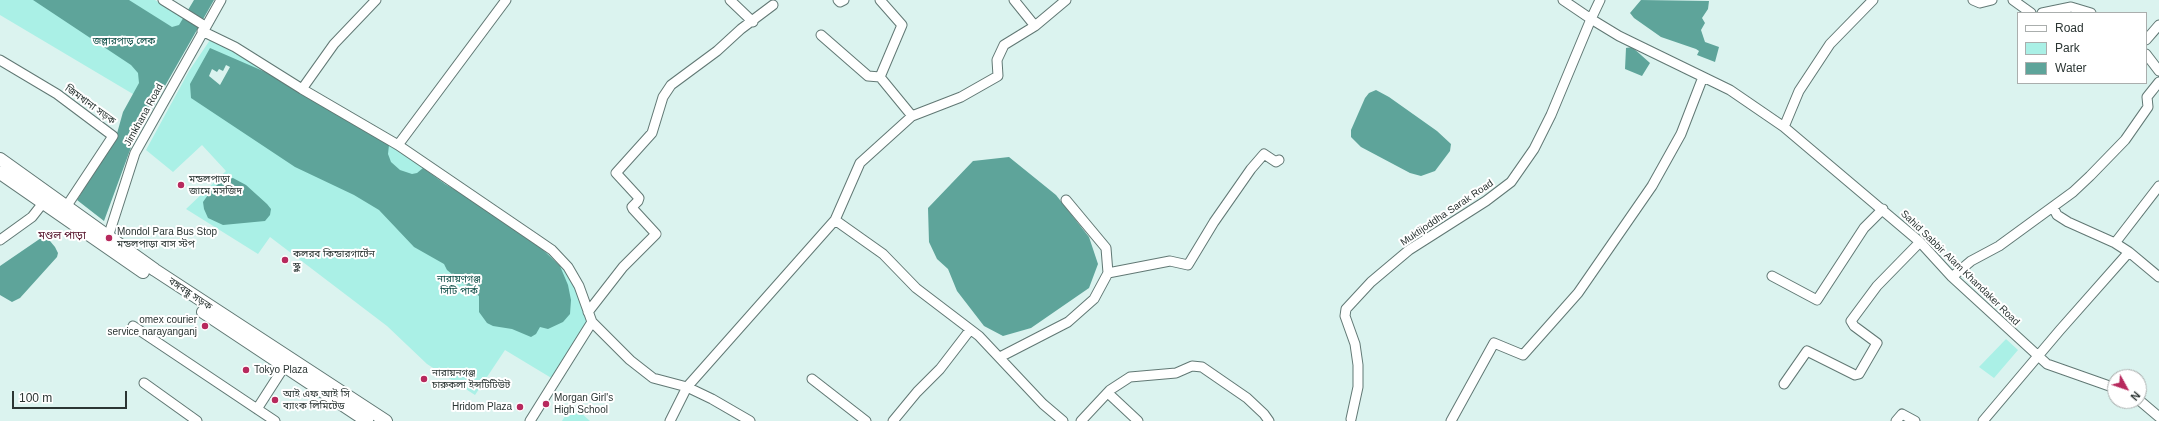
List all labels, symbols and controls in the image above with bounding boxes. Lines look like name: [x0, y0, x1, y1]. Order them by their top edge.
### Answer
legend: [2017, 12, 2147, 84]
text: Road: [2055, 21, 2084, 35]
park label: জল্লারপাড় লেক: [93, 35, 155, 47]
text: Park: [2055, 41, 2080, 55]
text: Water: [2055, 61, 2087, 75]
street label: Jimkhana Road: [122, 82, 166, 148]
street label: জিমখানা সড়ক: [62, 83, 118, 127]
place label: মন্ডলপাড়া জামে মসজিদ: [189, 173, 242, 196]
street label: Muktijoddha Sarak Road: [1398, 177, 1496, 249]
marker: মন্ডলপাড়া জামে মসজিদ: [176, 180, 186, 190]
street label: Sahid Sabbir Alam Khandaker Road: [1898, 208, 2022, 328]
place label: Mondol Para Bus Stop মন্ডলপাড়া বাস স্টপ: [117, 226, 217, 250]
district label: মণ্ডল পাড়া: [38, 229, 86, 243]
marker: Mondol Para Bus Stop মন্ডলপাড়া বাস স্টপ: [104, 233, 114, 243]
place label: কলরব কিন্ডারগার্টেন স্কুল: [293, 248, 375, 272]
marker: কলরব কিন্ডারগার্টেন স্কুল: [280, 255, 290, 265]
park label: নারায়ণগঞ্জ সিটি পার্ক: [437, 273, 481, 296]
street label: বঙ্গবন্ধু সড়ক: [166, 275, 214, 313]
place label: omex courier service narayanganj: [108, 314, 197, 338]
marker: omex courier service narayanganj: [200, 321, 210, 331]
place label: Tokyo Plaza: [254, 364, 308, 376]
marker: Tokyo Plaza: [241, 365, 251, 375]
place label: নারায়নগঞ্জ চারুকলা ইন্সটিটিউট: [432, 367, 510, 390]
north arrow: [2107, 369, 2147, 409]
marker: নারায়নগঞ্জ চারুকলা ইন্সটিটিউট: [419, 374, 429, 384]
scale bar: [14, 383, 129, 409]
place label: আই এফ আই সি ব্যাংক লিমিটেড: [283, 388, 350, 412]
text: N: [2128, 389, 2143, 403]
text: 100 m: [19, 391, 52, 405]
place label: Morgan Girl's High School: [554, 392, 613, 416]
marker: আই এফ আই সি ব্যাংক লিমিটেড: [270, 395, 280, 405]
marker: Morgan Girl's High School: [541, 399, 551, 409]
place label: Hridom Plaza: [452, 401, 512, 413]
marker: Hridom Plaza: [515, 402, 525, 412]

